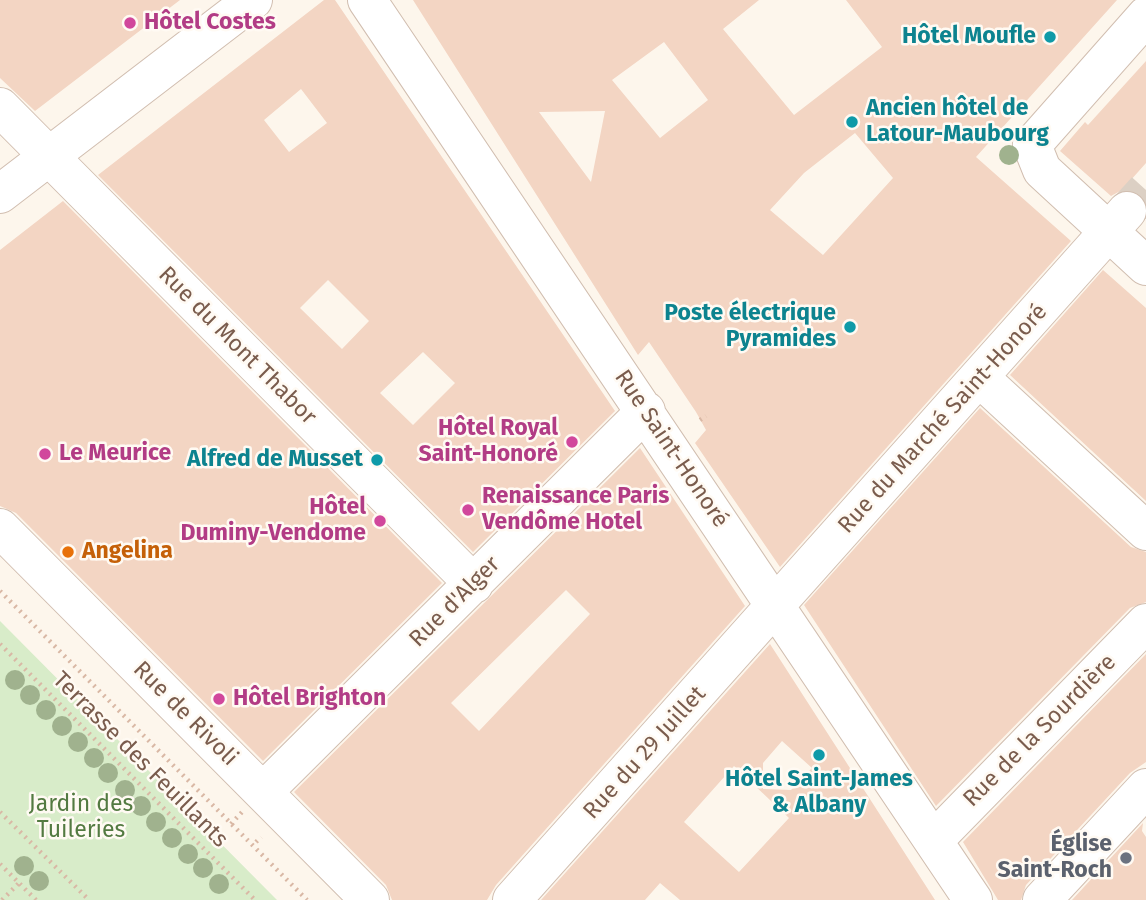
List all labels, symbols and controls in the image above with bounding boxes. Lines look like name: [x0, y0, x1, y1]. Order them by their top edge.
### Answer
place label: Hôtel Costes: [144, 9, 276, 37]
marker: Hôtel Costes: [122, 15, 138, 31]
place label: Hôtel Moufle: [902, 23, 1036, 51]
marker: Hôtel Moufle: [1042, 29, 1058, 45]
place label: Ancien hôtel de Latour-Maubourg: [866, 95, 1049, 149]
marker: Ancien hôtel de Latour-Maubourg: [844, 114, 860, 130]
street label: Rue du Mont Thabor: [152, 261, 322, 431]
street label: Rue du Marché Saint-Honoré: [833, 299, 1053, 539]
place label: Poste électrique Pyramides: [664, 300, 836, 354]
marker: Poste électrique Pyramides: [842, 319, 858, 335]
street label: Rue Saint-Honoré: [608, 365, 734, 533]
place label: Hôtel Royal Saint-Honoré: [418, 415, 558, 469]
marker: Hôtel Royal Saint-Honoré: [564, 434, 580, 450]
place label: Le Meurice: [59, 440, 171, 468]
marker: Le Meurice: [37, 446, 53, 462]
place label: Alfred de Musset: [187, 446, 363, 474]
marker: Alfred de Musset: [369, 452, 385, 468]
place label: Renaissance Paris Vendôme Hotel: [482, 483, 669, 537]
place label: Hôtel Duminy-Vendome: [180, 494, 366, 548]
marker: Renaissance Paris Vendôme Hotel: [460, 502, 476, 518]
marker: Hôtel Duminy-Vendome: [372, 513, 388, 529]
place label: Angelina: [82, 538, 173, 566]
marker: Angelina: [60, 544, 76, 560]
street label: Rue d'Alger: [404, 551, 506, 653]
street label: Rue de la Sourdière: [958, 649, 1122, 813]
street label: Rue de Rivoli: [127, 656, 243, 772]
street label: Terrasse des Feuillants: [47, 667, 233, 853]
street label: Rue du 29 Juillet: [578, 681, 712, 825]
place label: Hôtel Brighton: [233, 685, 386, 713]
marker: Hôtel Brighton: [211, 691, 227, 707]
marker: Hôtel Saint-James & Albany: [811, 747, 827, 763]
place label: Hôtel Saint-James & Albany: [725, 766, 913, 820]
park label: Jardin des Tuileries: [29, 791, 133, 845]
place label: Église Saint-Roch: [998, 831, 1112, 885]
marker: Église Saint-Roch: [1118, 850, 1134, 866]

